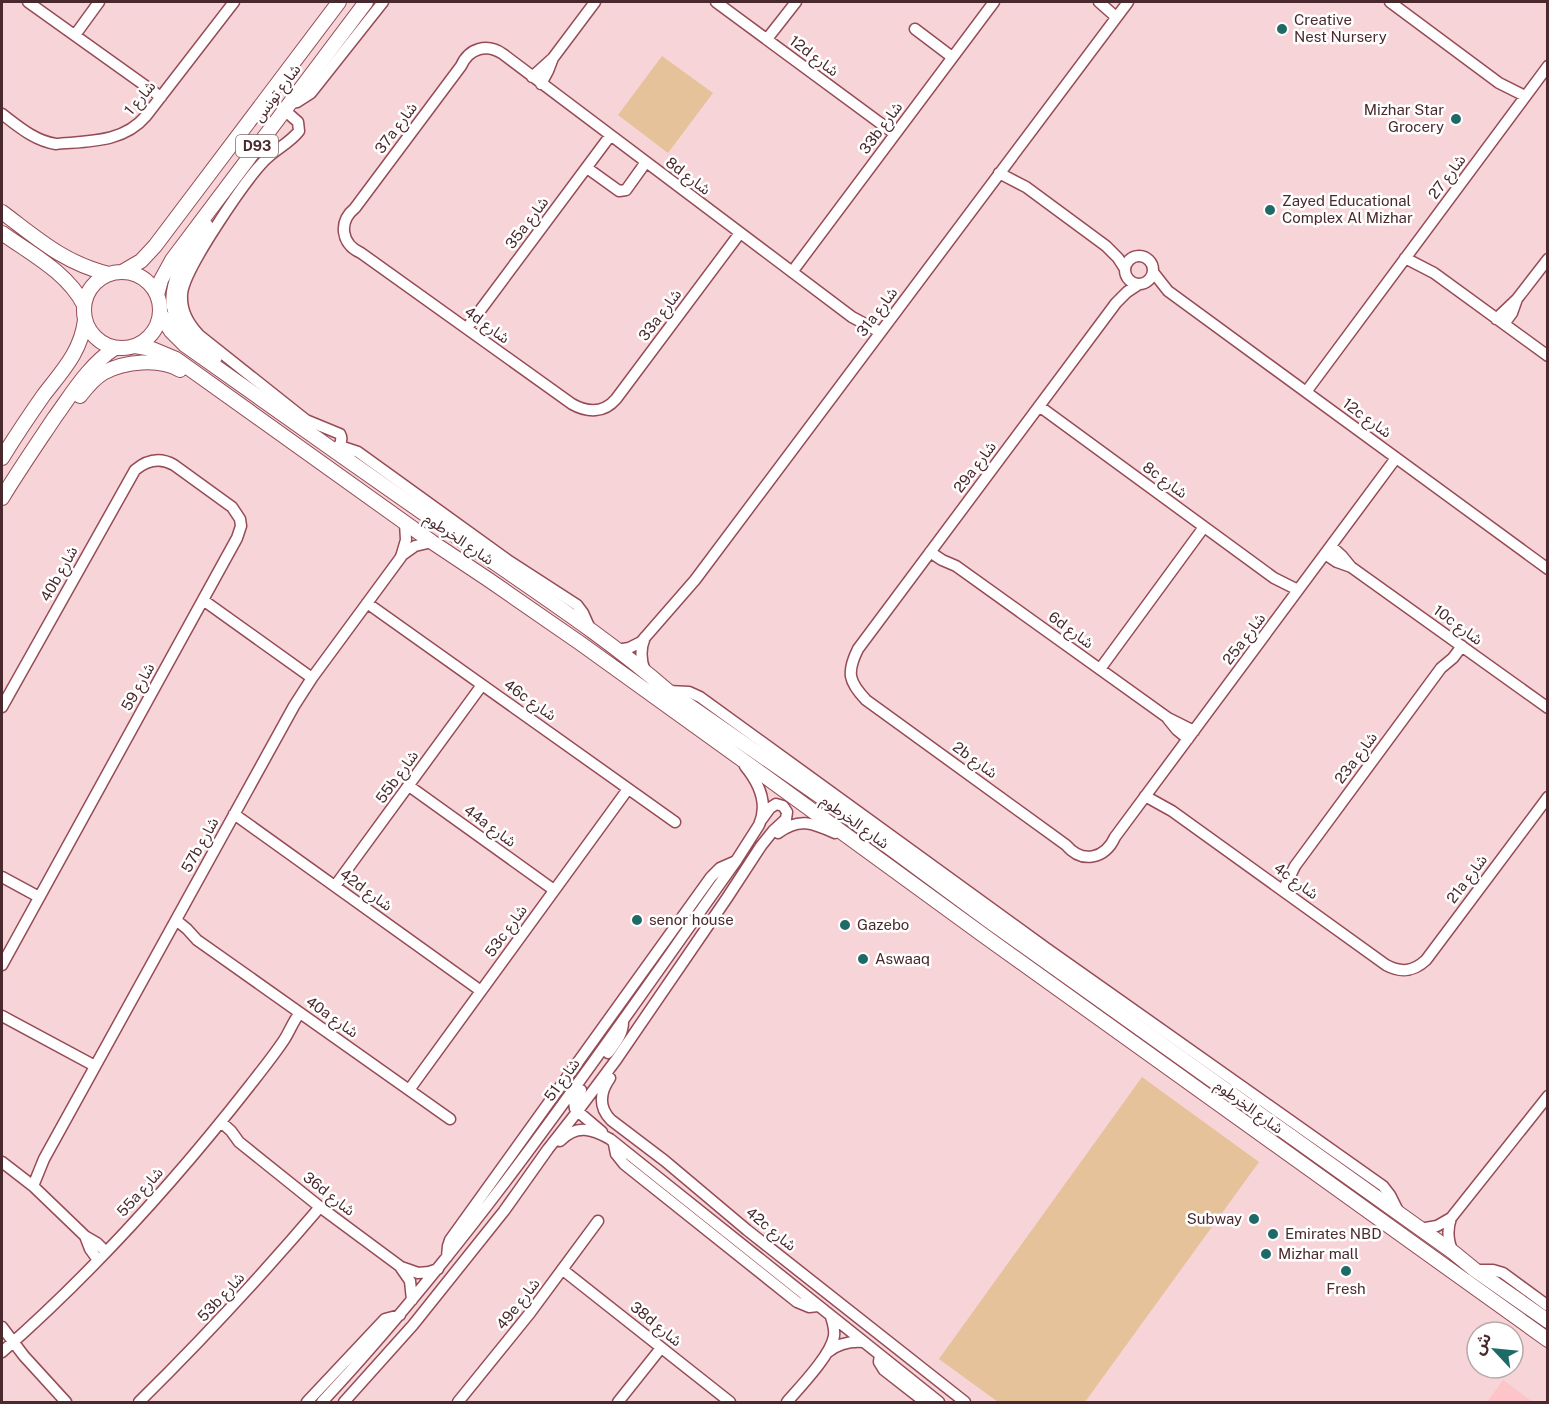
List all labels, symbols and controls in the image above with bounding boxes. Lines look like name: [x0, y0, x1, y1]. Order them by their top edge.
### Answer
place label: Creative Nest Nursery: [1294, 11, 1387, 45]
marker: Creative Nest Nursery: [1275, 22, 1289, 36]
street label: 12d شارع: [784, 32, 842, 83]
street label: شارع تونس: [249, 60, 307, 127]
street label: شارع 1: [121, 77, 162, 121]
street label: 33b شارع: [856, 98, 909, 159]
street label: 37a شارع: [371, 99, 424, 159]
place label: Mizhar Star Grocery: [1364, 101, 1444, 135]
marker: Mizhar Star Grocery: [1449, 112, 1463, 126]
road number: D93: [236, 135, 278, 157]
street label: شارع 27: [1425, 151, 1472, 205]
street label: 8d شارع: [660, 153, 714, 201]
place label: Zayed Educational Complex Al Mizhar: [1282, 192, 1413, 226]
street label: 35a شارع: [502, 193, 555, 254]
marker: Zayed Educational Complex Al Mizhar: [1263, 203, 1277, 217]
street label: 31a شارع: [853, 284, 904, 342]
street label: 33a شارع: [635, 285, 688, 346]
street label: 4d شارع: [459, 303, 513, 350]
street label: 12c شارع: [1337, 394, 1395, 444]
street label: 29a شارع: [950, 438, 1003, 498]
street label: 8c شارع: [1137, 458, 1191, 505]
street label: شارع الخرطوم: [419, 509, 497, 571]
street label: 40b شارع: [36, 543, 84, 606]
street label: 10c شارع: [1428, 601, 1486, 651]
street label: 6d شارع: [1043, 608, 1097, 655]
street label: 25a شارع: [1219, 610, 1272, 670]
street label: شارع 59: [118, 660, 161, 716]
street label: 46c شارع: [499, 676, 560, 727]
street label: 23a شارع: [1331, 729, 1384, 789]
street label: 2b شارع: [947, 738, 1001, 785]
street label: 55b شارع: [372, 747, 425, 809]
street label: شارع الخرطوم: [816, 791, 893, 855]
street label: 44a شارع: [459, 801, 520, 853]
street label: 57b شارع: [178, 814, 225, 877]
street label: 21a شارع: [1443, 851, 1494, 909]
street label: 4c شارع: [1269, 859, 1322, 906]
street label: 42d شارع: [335, 865, 396, 918]
street label: 53c شارع: [481, 901, 533, 962]
place label: senor house: [649, 911, 734, 928]
marker: senor house: [630, 913, 644, 927]
place label: Gazebo: [857, 916, 909, 933]
marker: Gazebo: [838, 918, 852, 932]
place label: Aswaaq: [875, 950, 930, 967]
marker: Aswaaq: [856, 952, 870, 966]
street label: 40a شارع: [301, 992, 362, 1044]
street label: شارع 51: [540, 1055, 586, 1107]
street label: شارع الخرطوم: [1210, 1076, 1287, 1140]
street label: 55a شارع: [113, 1163, 169, 1222]
street label: 36d شارع: [298, 1168, 359, 1222]
street label: 42c شارع: [740, 1203, 800, 1257]
place label: Subway: [1187, 1210, 1242, 1227]
marker: Subway: [1247, 1212, 1261, 1226]
place label: Emirates NBD: [1285, 1225, 1382, 1242]
marker: Emirates NBD: [1266, 1227, 1280, 1241]
place label: Mizhar mall: [1278, 1245, 1359, 1262]
marker: Mizhar mall: [1259, 1247, 1273, 1261]
marker: Fresh: [1339, 1264, 1353, 1278]
street label: 53b شارع: [194, 1268, 251, 1327]
street label: 49e شارع: [492, 1275, 546, 1335]
place label: Fresh: [1326, 1280, 1366, 1297]
street label: 38d شارع: [625, 1298, 686, 1353]
north arrow: [1465, 1320, 1525, 1380]
text: ش: [1469, 1330, 1495, 1358]

